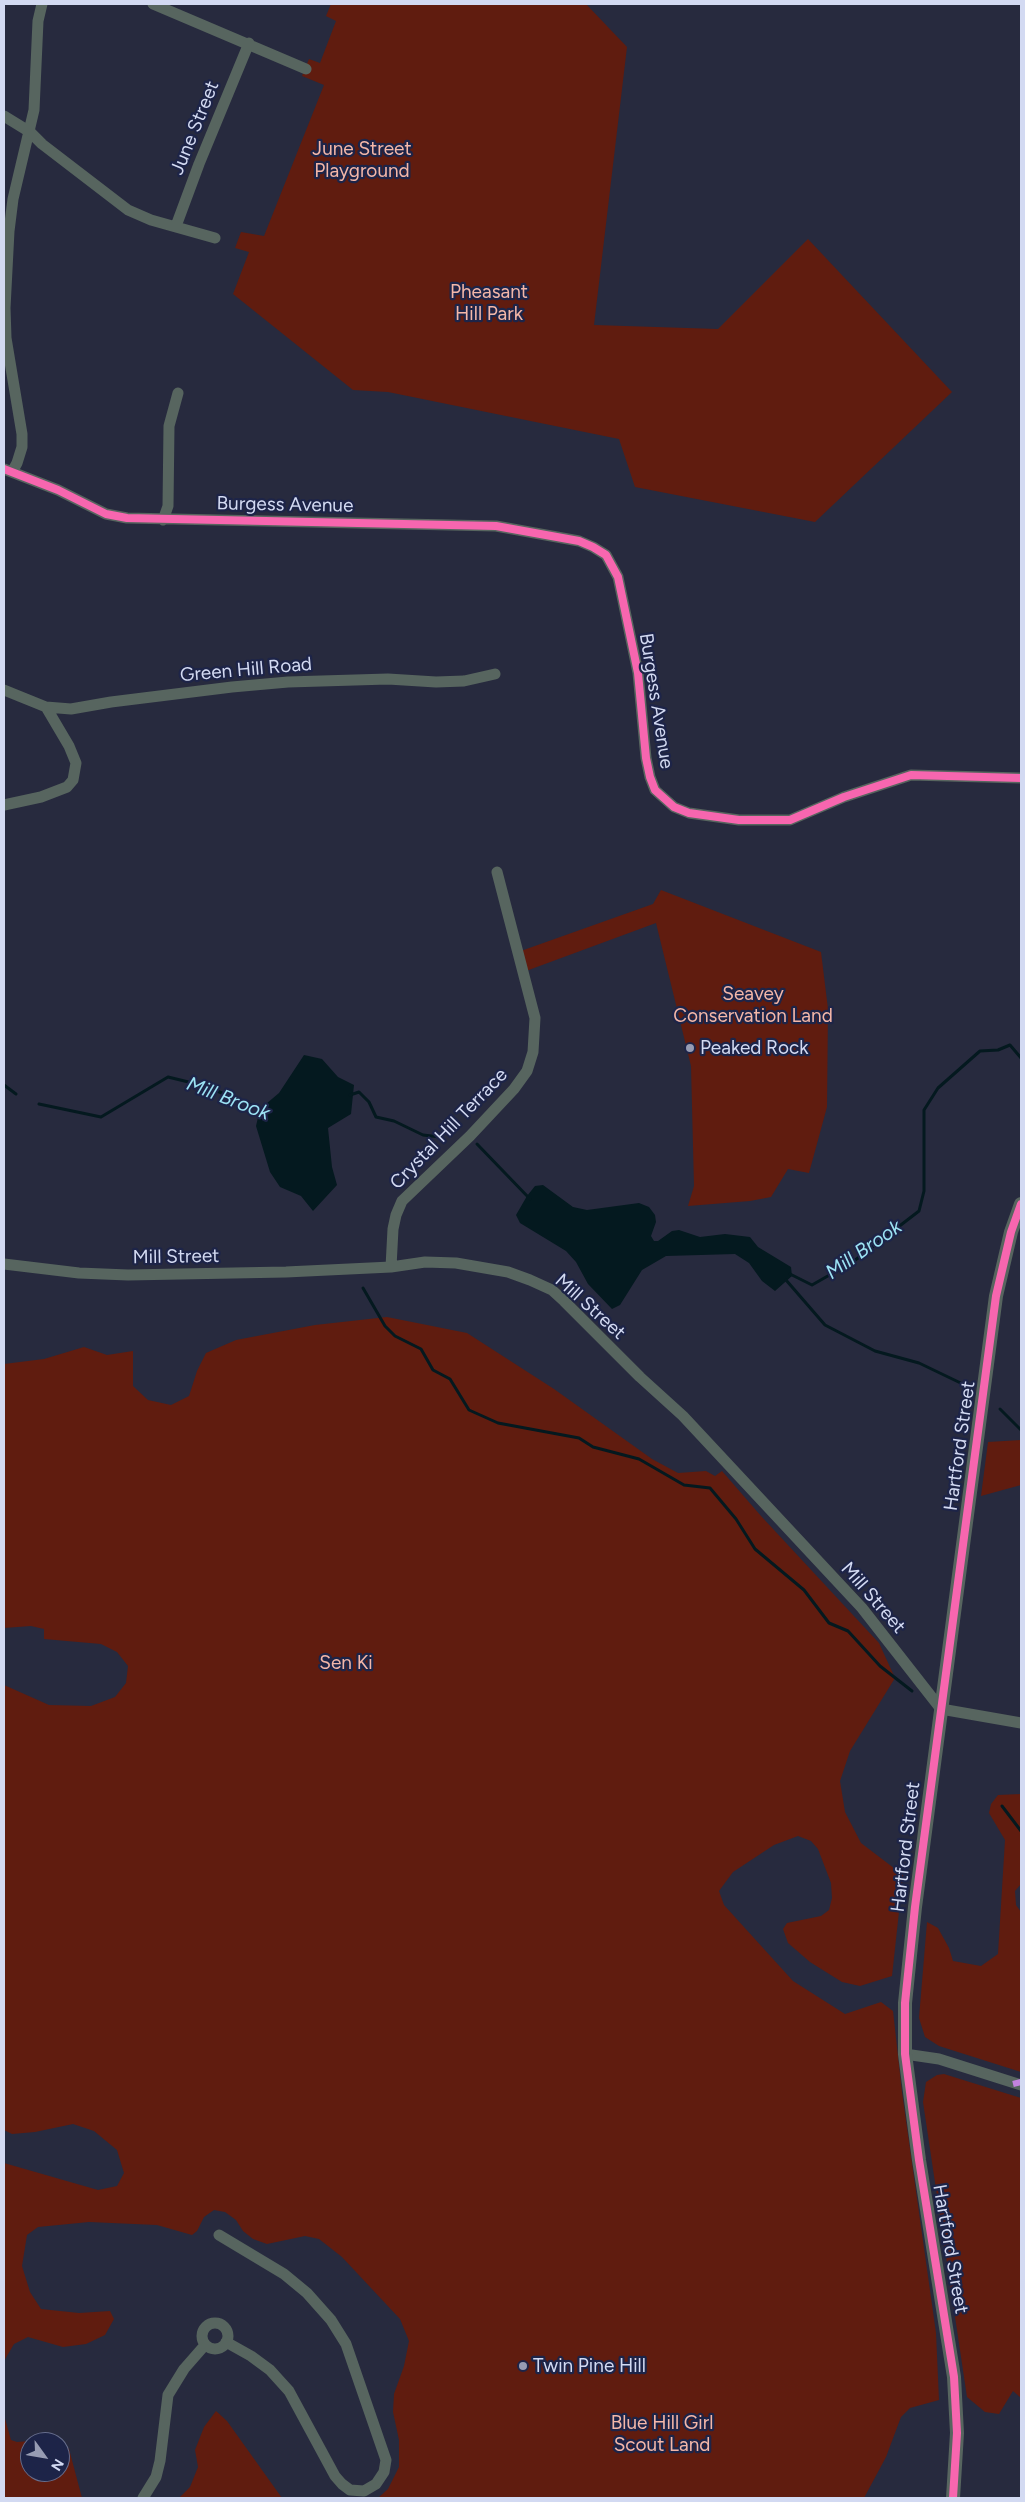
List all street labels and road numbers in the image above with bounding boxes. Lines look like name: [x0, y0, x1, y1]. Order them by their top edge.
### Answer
street label: June Street: [166, 78, 224, 178]
street label: Burgess Avenue: [216, 492, 354, 518]
street label: Burgess Avenue: [634, 632, 678, 770]
street label: Green Hill Road: [179, 653, 313, 687]
street label: Crystal Hill Terrace: [385, 1064, 513, 1194]
street label: Mill Street: [132, 1245, 220, 1269]
street label: Mill Street: [550, 1270, 630, 1344]
street label: Hartford Street: [940, 1380, 980, 1512]
street label: Mill Street: [836, 1558, 910, 1638]
street label: Hartford Street: [887, 1781, 925, 1913]
street label: Hartford Street: [927, 2183, 973, 2315]

